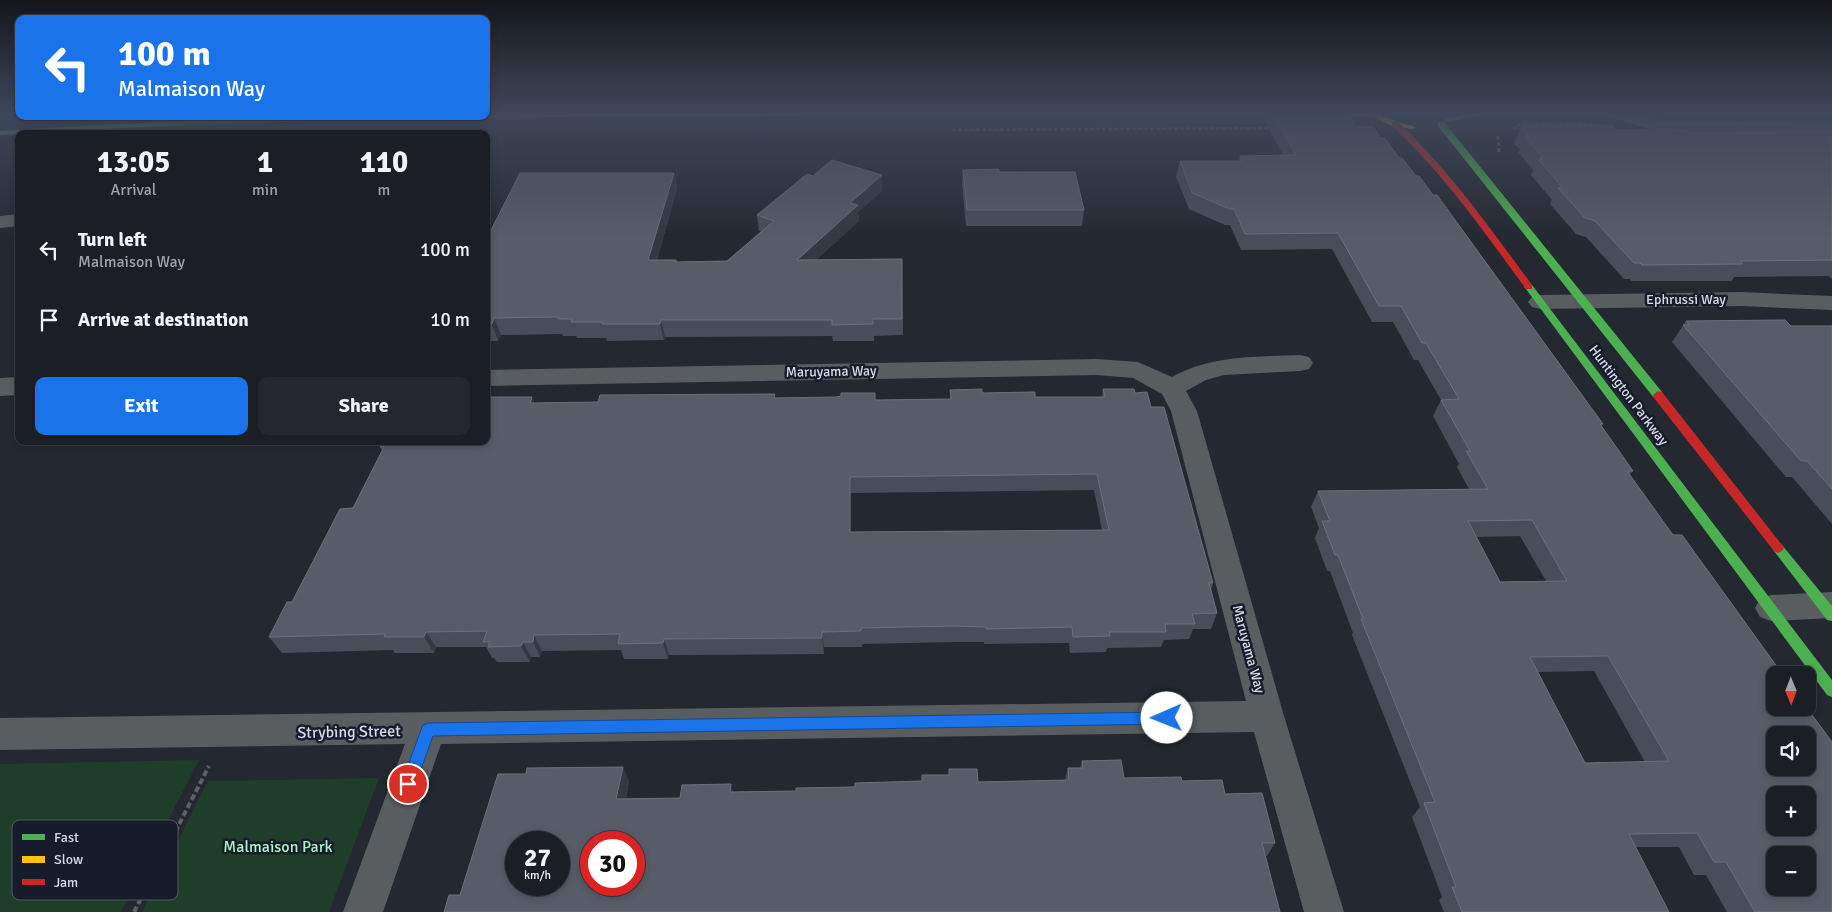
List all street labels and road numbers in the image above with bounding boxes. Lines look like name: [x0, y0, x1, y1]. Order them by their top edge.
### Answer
street label: Ephrussi Way: [1646, 291, 1726, 308]
street label: Huntington Parkway: [1585, 342, 1672, 449]
street label: Maruyama Way: [785, 362, 877, 381]
street label: Maruyama Way: [1229, 603, 1269, 696]
street label: Strybing Street: [297, 721, 401, 743]

